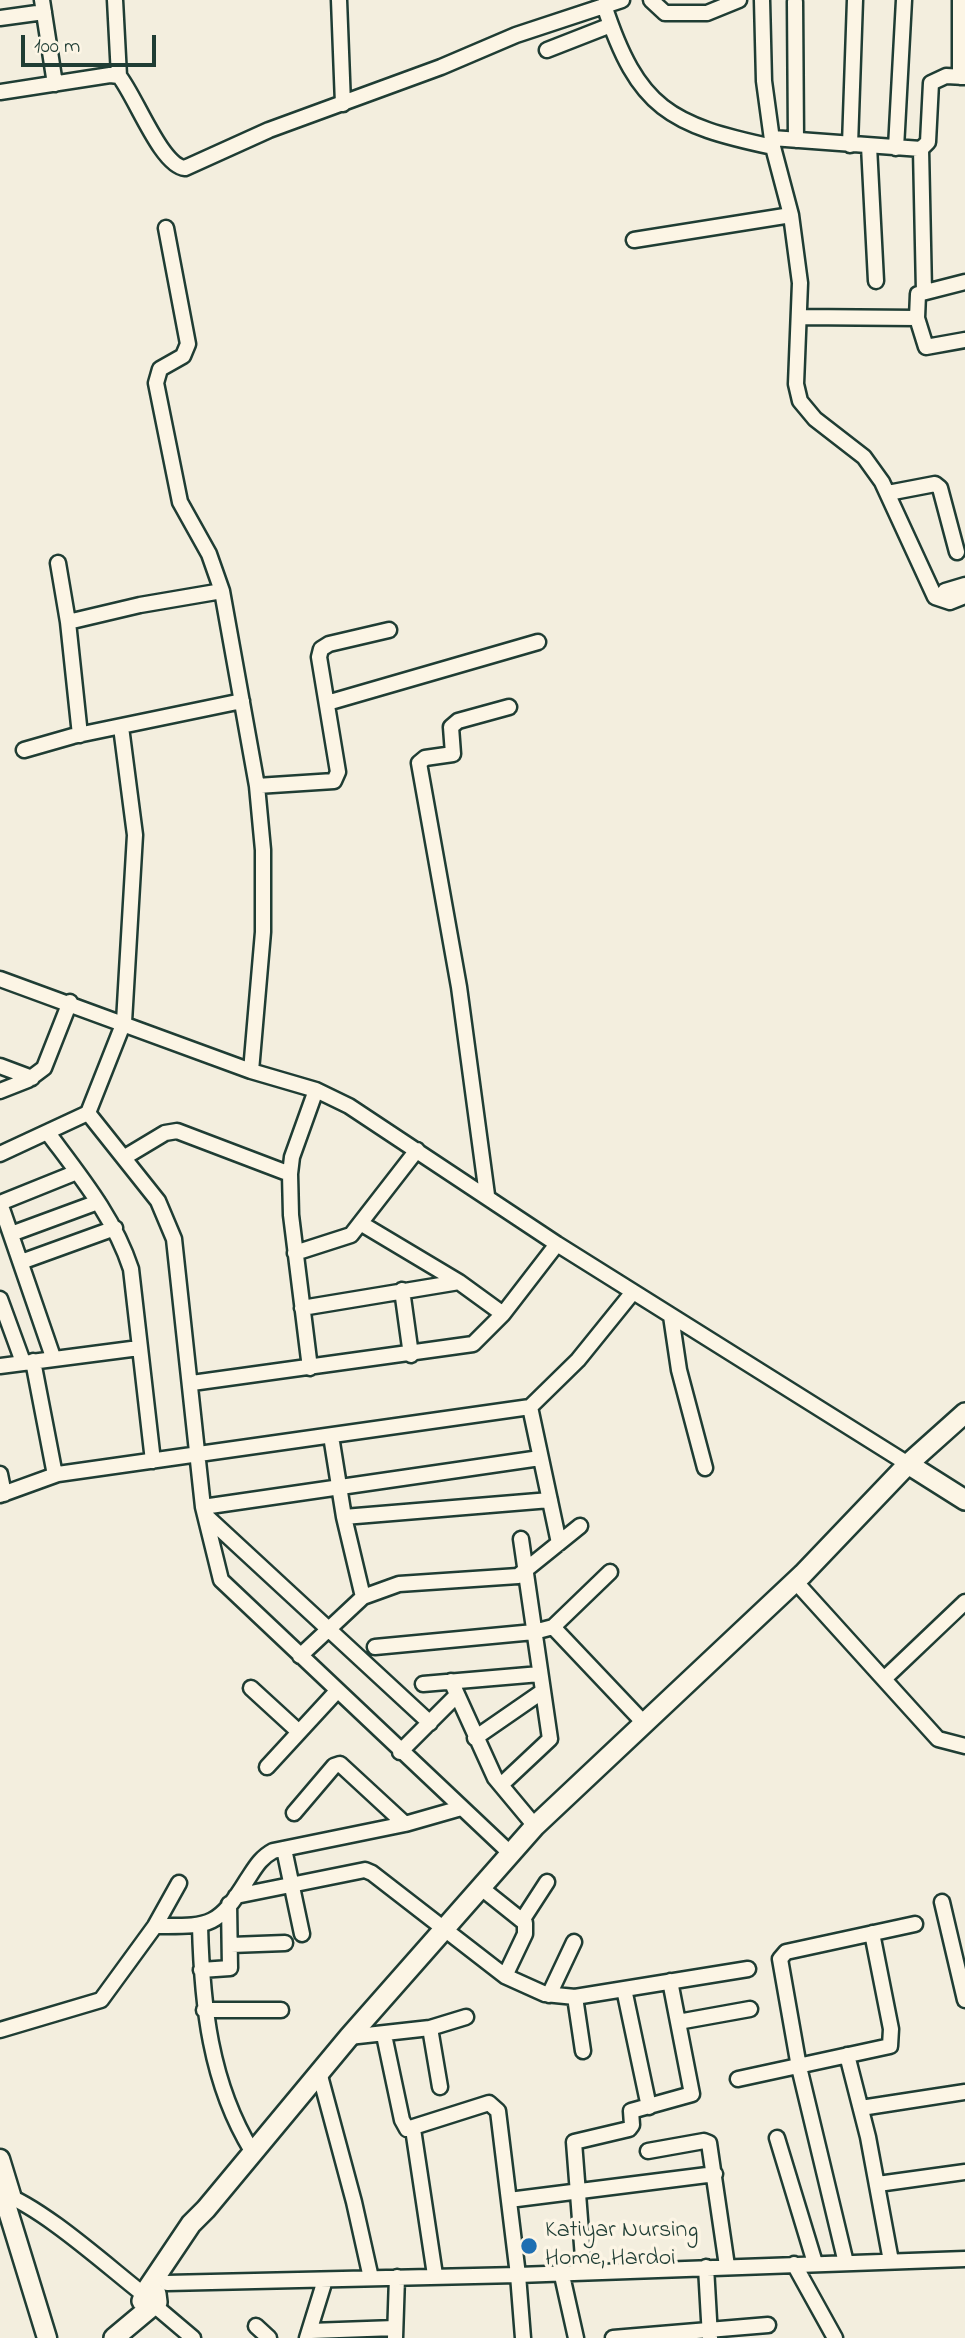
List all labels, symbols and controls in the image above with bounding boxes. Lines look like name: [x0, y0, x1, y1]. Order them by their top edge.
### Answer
scale bar: [24, 21, 159, 65]
text: 100 m: [34, 32, 80, 62]
place label: Katiyar Nursing Home, Hardoi: [545, 2218, 698, 2274]
marker: Katiyar Nursing Home, Hardoi: [519, 2236, 539, 2256]

